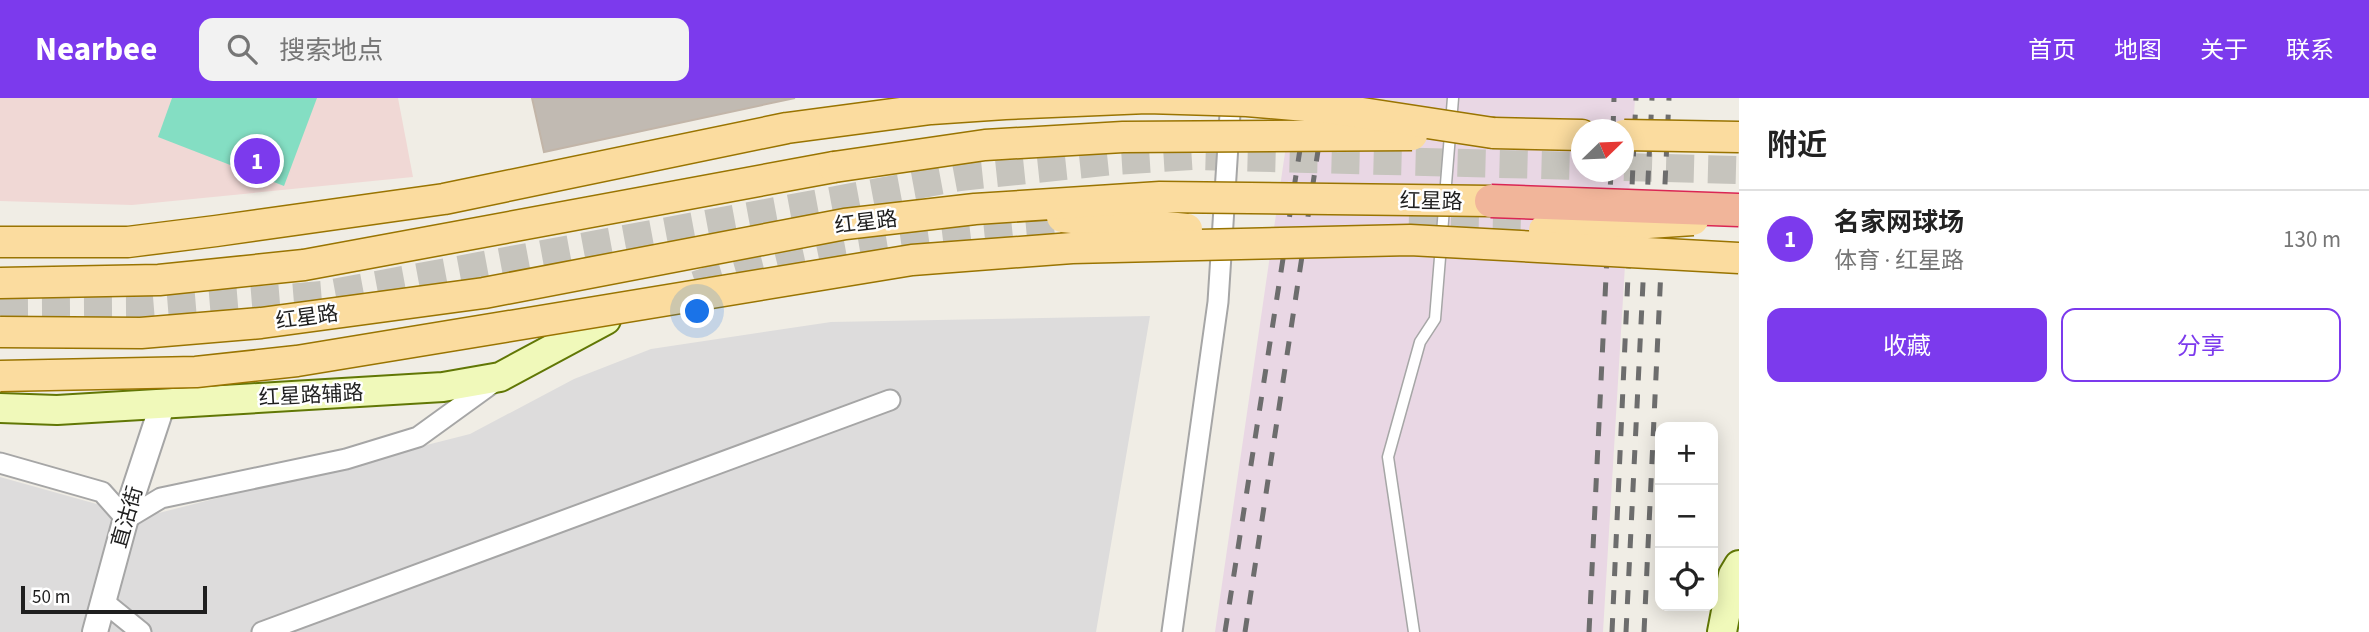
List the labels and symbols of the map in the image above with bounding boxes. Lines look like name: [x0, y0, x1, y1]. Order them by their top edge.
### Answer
north arrow: [1571, 119, 1634, 182]
pin: 1: [234, 135, 280, 187]
street label: 红星路: [1399, 185, 1463, 217]
street label: 红星路: [833, 203, 899, 241]
your location: [680, 294, 714, 328]
street label: 红星路: [274, 298, 340, 336]
street label: 红星路辅路: [258, 377, 364, 413]
street label: 直沽街: [104, 483, 150, 551]
scale bar: [21, 583, 206, 615]

